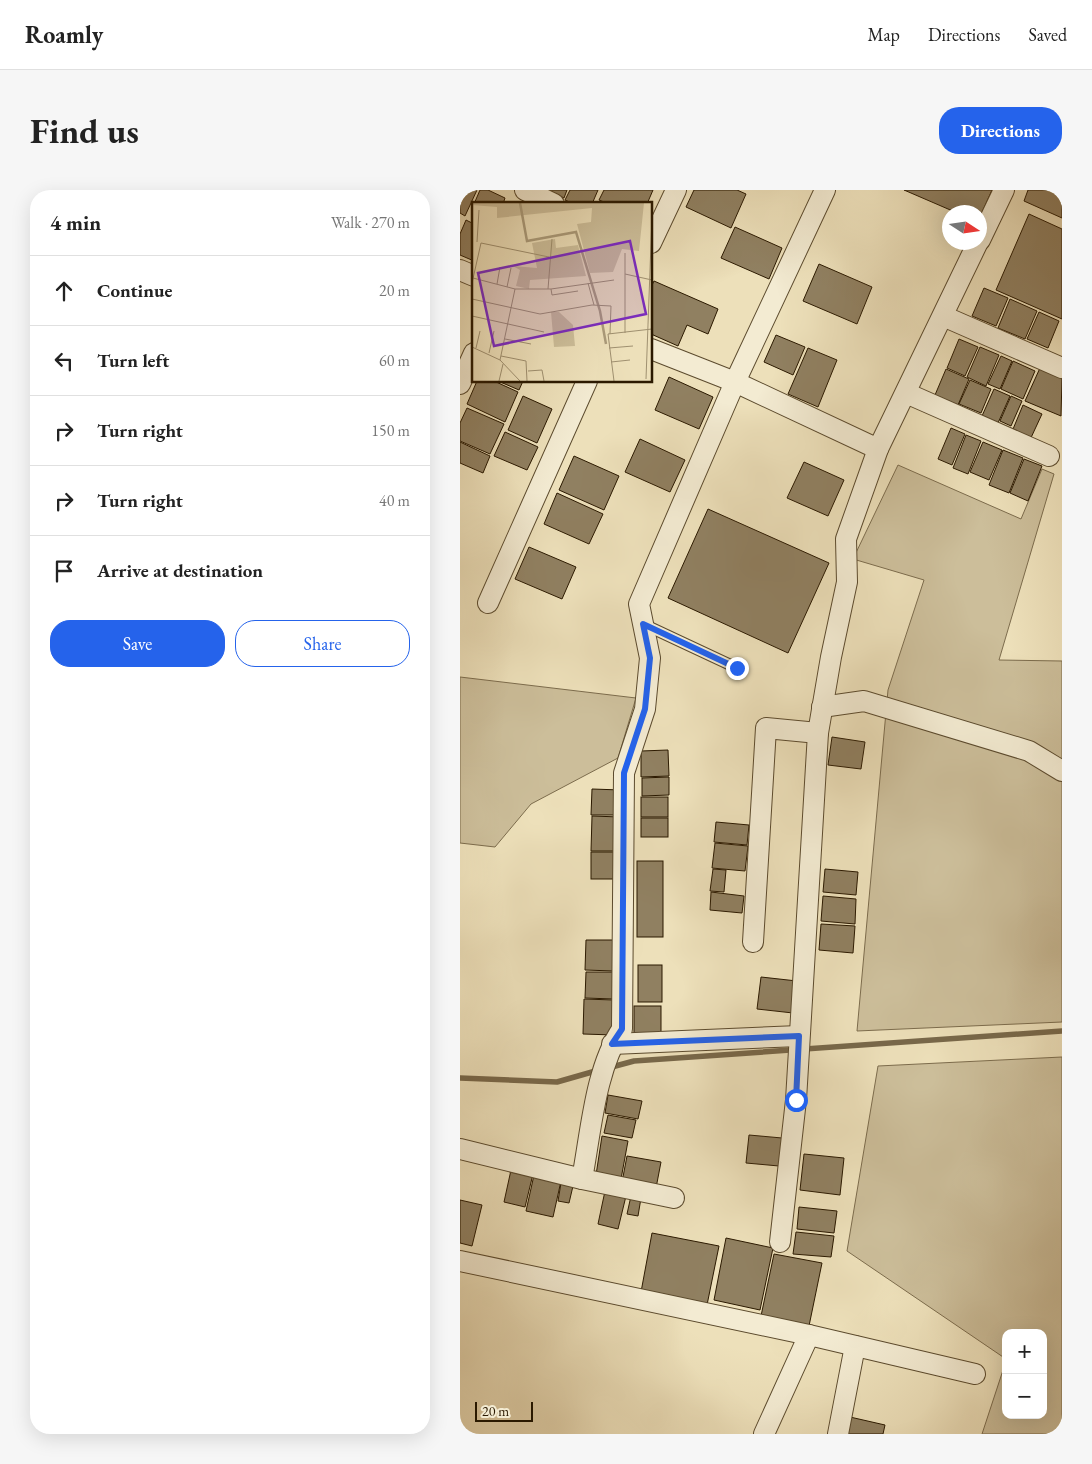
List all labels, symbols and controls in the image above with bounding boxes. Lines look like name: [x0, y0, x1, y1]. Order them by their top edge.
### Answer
text: Roamly: [25, 19, 103, 50]
text: Map: [868, 23, 900, 46]
text: Directions: [928, 23, 1000, 46]
text: Saved: [1028, 23, 1067, 46]
button: Directions: [939, 107, 1062, 154]
text: Find us: [30, 108, 139, 153]
inset map: [472, 202, 652, 382]
north arrow: [942, 205, 987, 250]
text: 4 min: [50, 209, 101, 236]
text: Walk · 270 m: [331, 212, 410, 233]
icon: ahead: [50, 277, 78, 305]
text: Continue: [97, 278, 172, 303]
text: 20 m: [379, 280, 410, 301]
icon: left: [50, 347, 78, 375]
text: Turn left: [97, 348, 169, 373]
text: 60 m: [379, 350, 410, 371]
icon: right: [50, 417, 78, 445]
text: Turn right: [97, 418, 183, 443]
text: 150 m: [371, 420, 410, 441]
icon: right: [50, 487, 78, 515]
text: Turn right: [97, 488, 183, 513]
text: 40 m: [379, 490, 410, 511]
icon: arrive: [50, 557, 78, 585]
text: Arrive at destination: [97, 558, 263, 583]
button: Save: [50, 620, 225, 667]
button: Share: [235, 620, 410, 667]
route end: [726, 657, 749, 680]
route start: [785, 1089, 808, 1112]
map controls: [1002, 1329, 1047, 1419]
button: +: [1002, 1329, 1047, 1374]
button: −: [1002, 1374, 1047, 1419]
scale bar: [475, 1399, 532, 1422]
text: 20 m: [482, 1402, 509, 1420]

